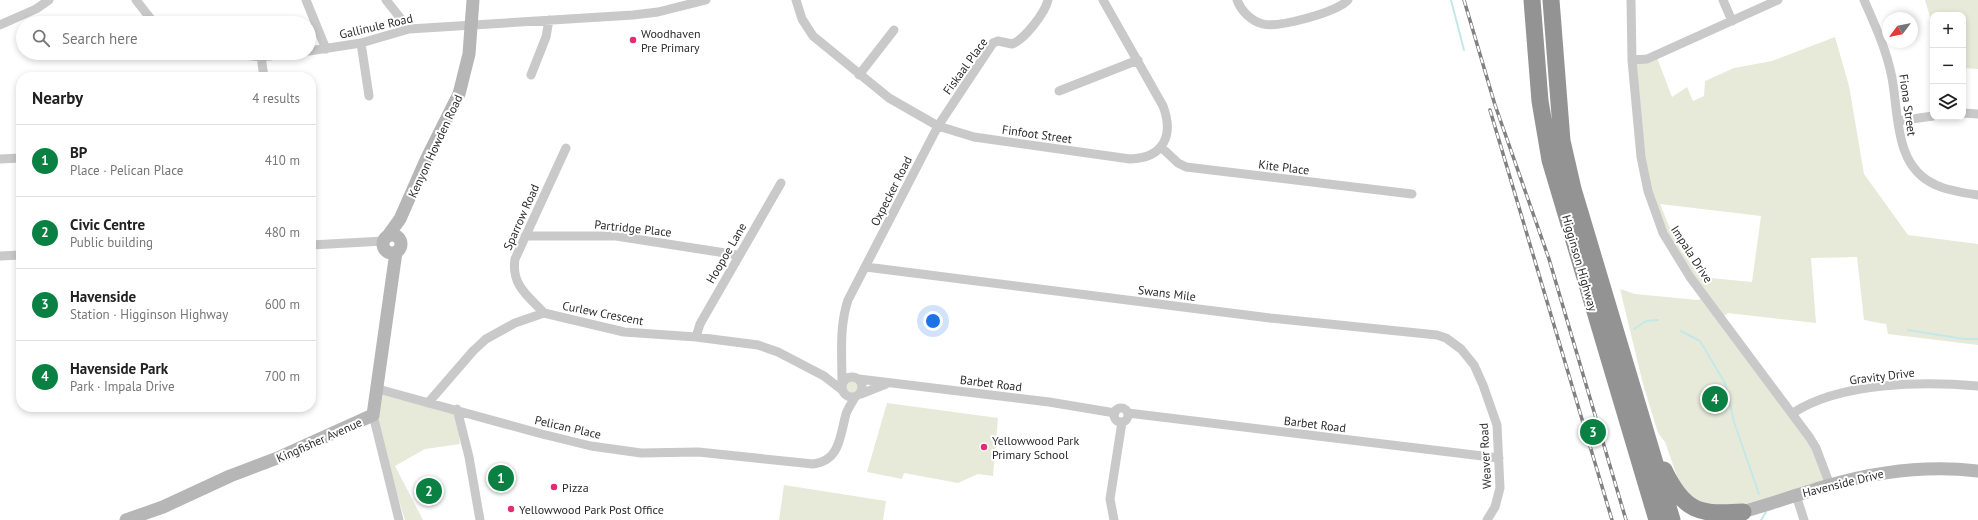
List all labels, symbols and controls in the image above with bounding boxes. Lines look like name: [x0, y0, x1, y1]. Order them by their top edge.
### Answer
street label: Gallinule Road: [338, 10, 414, 42]
north arrow: [1882, 12, 1918, 48]
map controls: [1930, 12, 1966, 120]
button: +: [1930, 12, 1966, 48]
search box: [16, 16, 316, 60]
place label: Woodhaven Pre Primary: [641, 26, 701, 55]
icon: search: [30, 27, 52, 49]
text: Search here: [62, 29, 138, 48]
marker: Woodhaven Pre Primary: [628, 35, 638, 45]
street label: Fiskaal Place: [939, 35, 991, 97]
button: −: [1930, 48, 1966, 84]
street label: Fiona Street: [1896, 73, 1920, 137]
button: layers: [1930, 84, 1966, 120]
text: Nearby: [32, 87, 83, 109]
text: 4 results: [252, 90, 300, 107]
street label: Kenyon Howden Road: [405, 92, 465, 200]
street label: Finfoot Street: [1001, 122, 1073, 146]
text: BP: [70, 143, 87, 162]
text: 1: [41, 152, 49, 169]
text: 410 m: [265, 152, 300, 169]
street label: Oxpecker Road: [867, 154, 915, 228]
street label: Kite Place: [1258, 156, 1310, 178]
text: Place · Pelican Place: [70, 162, 183, 179]
street label: Sparrow Road: [500, 182, 542, 252]
street label: Higginson Highway: [1559, 213, 1601, 313]
text: Civic Centre: [70, 215, 145, 234]
street label: Partridge Place: [594, 216, 672, 240]
street label: Hoopoe Lane: [703, 220, 749, 286]
street label: Impala Drive: [1668, 223, 1716, 285]
text: 2: [41, 224, 49, 241]
text: 480 m: [265, 224, 300, 241]
text: Public building: [70, 234, 153, 251]
street label: Swans Mile: [1137, 282, 1197, 304]
text: Havenside: [70, 287, 136, 306]
text: 3: [41, 296, 49, 313]
text: 600 m: [265, 296, 300, 313]
street label: Curlew Crescent: [561, 298, 645, 328]
text: Station · Higginson Highway: [70, 306, 228, 323]
your location: [923, 311, 943, 331]
text: Havenside Park: [70, 359, 168, 378]
street label: Gravity Drive: [1848, 365, 1916, 387]
text: 4: [41, 368, 49, 385]
text: 700 m: [265, 368, 300, 385]
street label: Barbet Road: [959, 372, 1023, 394]
text: Park · Impala Drive: [70, 378, 175, 395]
pin: 4: [1702, 384, 1728, 414]
street label: Pelican Place: [533, 412, 603, 442]
street label: Barbet Road: [1283, 413, 1347, 435]
street label: Kingfisher Avenue: [274, 414, 364, 466]
pin: 3: [1580, 417, 1606, 447]
street label: Weaver Road: [1476, 423, 1494, 489]
place label: Yellowwood Park Primary School: [992, 433, 1079, 462]
marker: Yellowwood Park Primary School: [979, 442, 989, 452]
pin: 1: [488, 463, 514, 493]
street label: Havenside Drive: [1801, 466, 1885, 500]
pin: 2: [416, 476, 442, 506]
place label: Pizza: [562, 480, 589, 495]
marker: Pizza: [549, 482, 559, 492]
place label: Yellowwood Park Post Office: [519, 502, 664, 517]
marker: Yellowwood Park Post Office: [506, 504, 516, 514]

